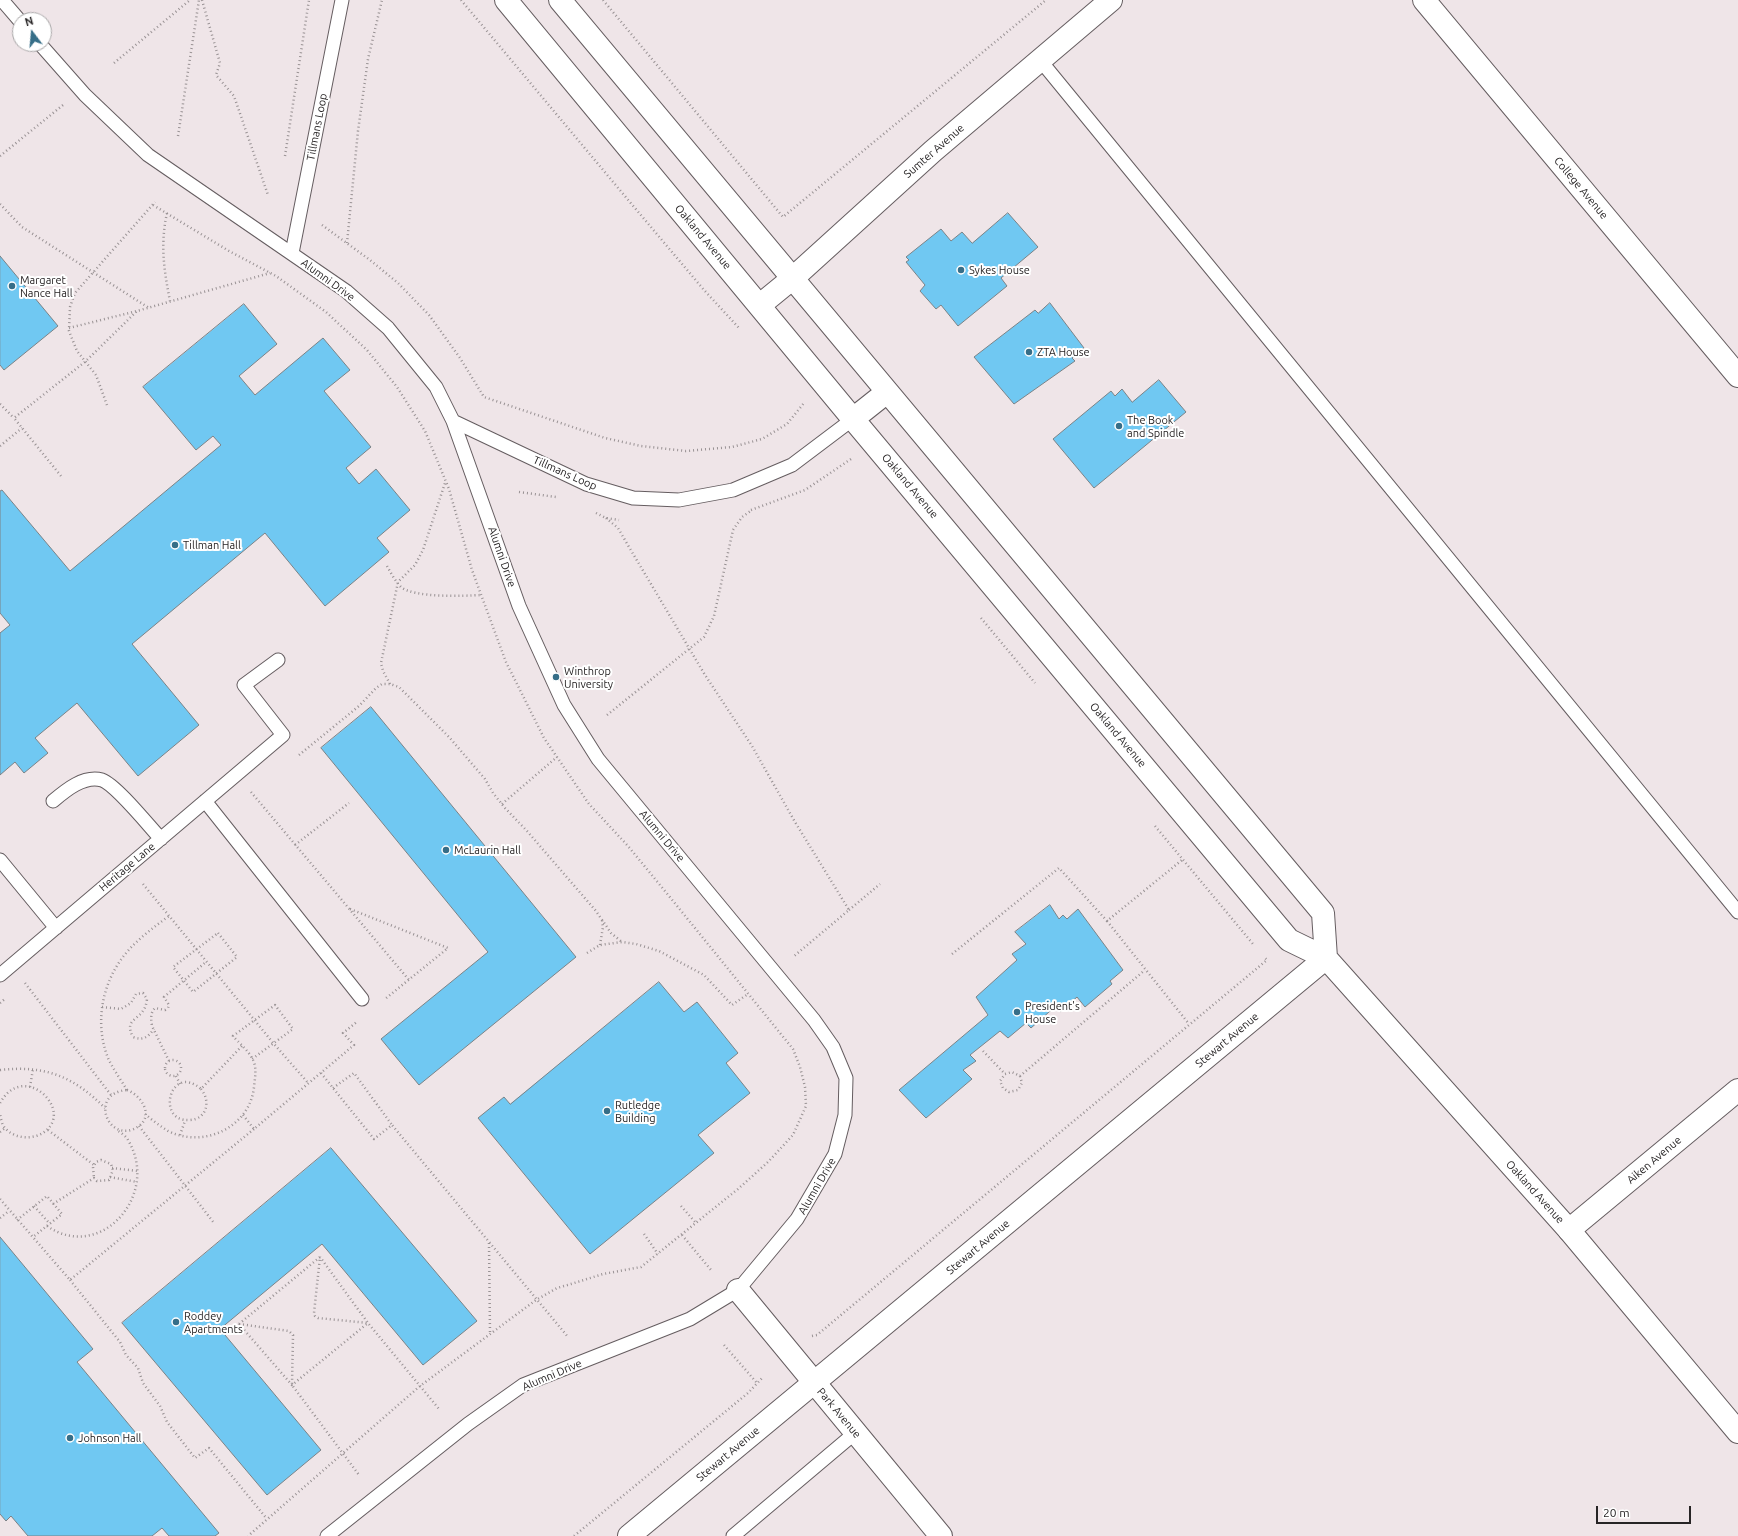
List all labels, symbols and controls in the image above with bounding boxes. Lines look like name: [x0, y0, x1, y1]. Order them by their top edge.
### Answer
north arrow: [12, 12, 52, 52]
text: N: [23, 15, 35, 28]
street label: Tillmans Loop: [304, 92, 330, 162]
street label: Sumter Avenue: [901, 121, 967, 181]
street label: College Avenue: [1551, 154, 1611, 222]
street label: Oakland Avenue: [672, 202, 734, 272]
street label: Alumni Drive: [299, 256, 357, 304]
place label: Sykes House: [969, 263, 1030, 277]
marker: Sykes House: [956, 265, 966, 275]
place label: Margaret Nance Hall: [20, 273, 73, 299]
marker: Margaret Nance Hall: [7, 281, 17, 291]
place label: ZTA House: [1037, 345, 1090, 359]
marker: ZTA House: [1024, 347, 1034, 357]
place label: The Book and Spindle: [1127, 413, 1184, 439]
marker: The Book and Spindle: [1114, 421, 1124, 431]
street label: Oakland Avenue: [879, 451, 941, 521]
street label: Tillmans Loop: [531, 453, 599, 493]
street label: Alumni Drive: [485, 525, 519, 589]
place label: Tillman Hall: [183, 538, 241, 552]
marker: Tillman Hall: [170, 540, 180, 550]
place label: Winthrop University: [564, 664, 613, 690]
marker: Winthrop University: [551, 672, 561, 682]
street label: Oakland Avenue: [1087, 700, 1149, 770]
street label: Alumni Drive: [637, 808, 687, 864]
street label: Heritage Lane: [96, 840, 158, 894]
place label: McLaurin Hall: [454, 843, 521, 857]
marker: McLaurin Hall: [441, 845, 451, 855]
place label: President's House: [1025, 999, 1080, 1025]
marker: President's House: [1012, 1007, 1022, 1017]
street label: Stewart Avenue: [1193, 1010, 1261, 1070]
place label: Rutledge Building: [615, 1098, 660, 1124]
marker: Rutledge Building: [602, 1106, 612, 1116]
street label: Aiken Avenue: [1624, 1133, 1684, 1187]
street label: Alumni Drive: [795, 1155, 839, 1217]
street label: Oakland Avenue: [1503, 1158, 1567, 1226]
street label: Stewart Avenue: [944, 1217, 1012, 1277]
place label: Roddey Apartments: [184, 1309, 243, 1335]
marker: Roddey Apartments: [171, 1317, 181, 1327]
street label: Alumni Drive: [520, 1357, 584, 1393]
street label: Park Avenue: [814, 1385, 864, 1441]
street label: Stewart Avenue: [694, 1424, 762, 1484]
place label: Johnson Hall: [78, 1431, 142, 1445]
marker: Johnson Hall: [65, 1433, 75, 1443]
scale bar: [1598, 1498, 1693, 1524]
text: 20 m: [1603, 1506, 1630, 1519]

